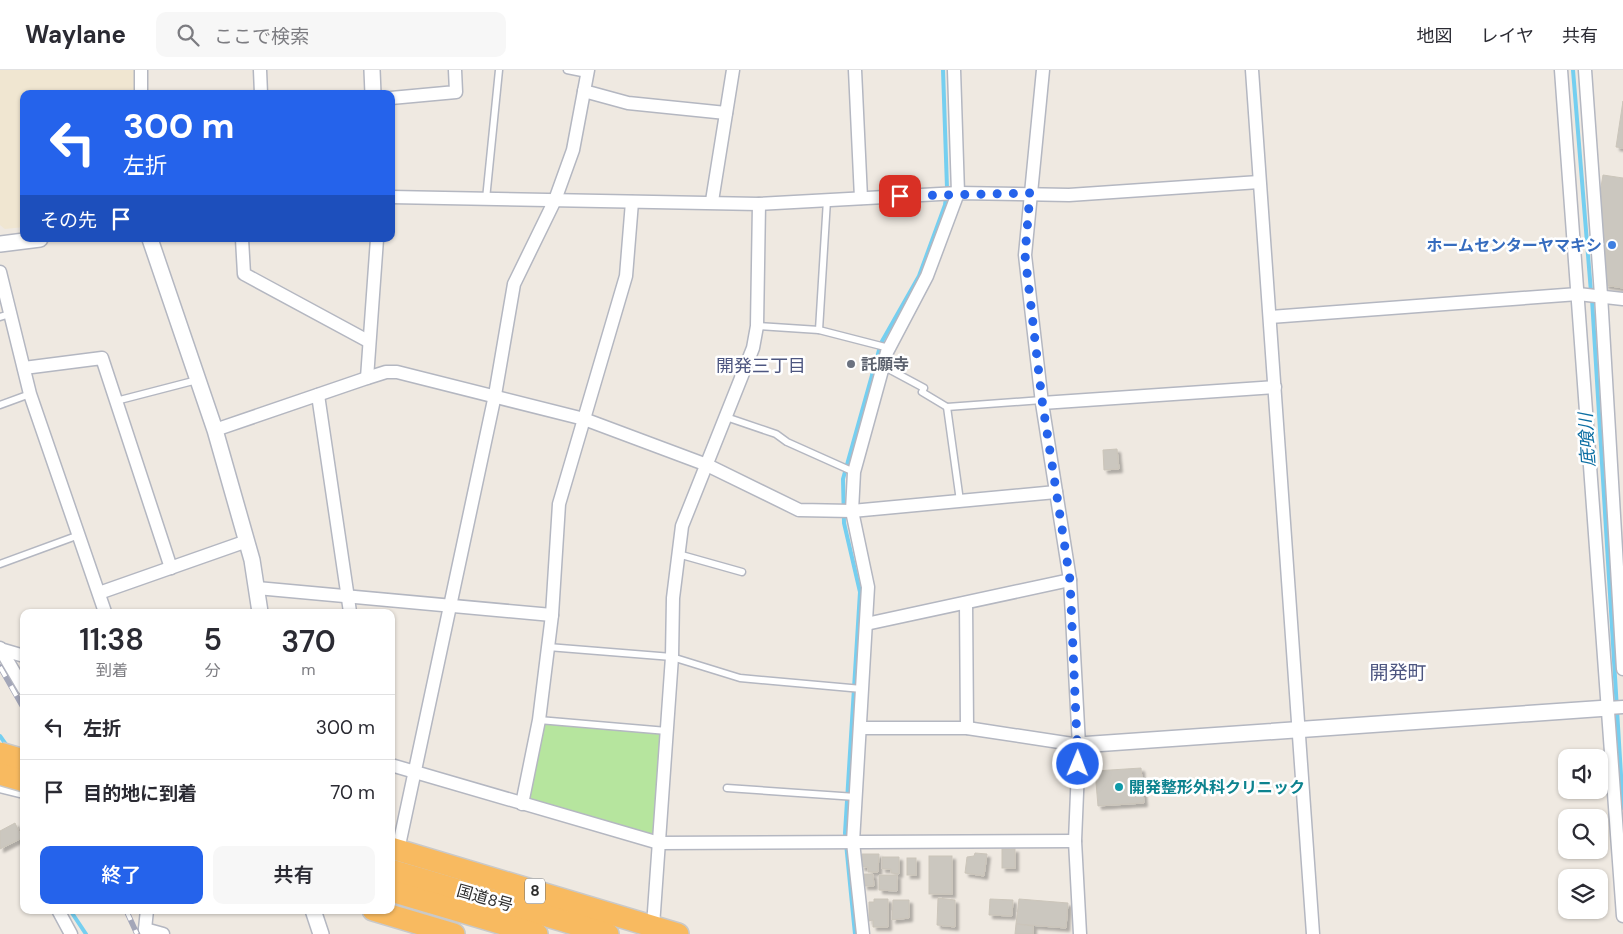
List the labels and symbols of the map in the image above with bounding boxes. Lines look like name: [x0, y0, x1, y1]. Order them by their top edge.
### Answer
pin: [879, 175, 921, 217]
place label: ホームセンターヤマキシ: [1426, 235, 1602, 256]
marker: ホームセンターヤマキシ: [1606, 239, 1618, 251]
district label: 開発三丁目: [716, 354, 806, 378]
place label: 託願寺: [861, 354, 909, 375]
marker: 託願寺: [845, 358, 857, 370]
water label: 底喰川: [1573, 410, 1600, 468]
district label: 開発町: [1369, 660, 1427, 685]
position arrow: [1051, 737, 1103, 789]
place label: 開発整形外科クリニック: [1129, 777, 1305, 798]
marker: 開発整形外科クリニック: [1113, 781, 1125, 793]
road number: 8: [525, 878, 545, 904]
street label: 国道8号: [454, 880, 516, 916]

